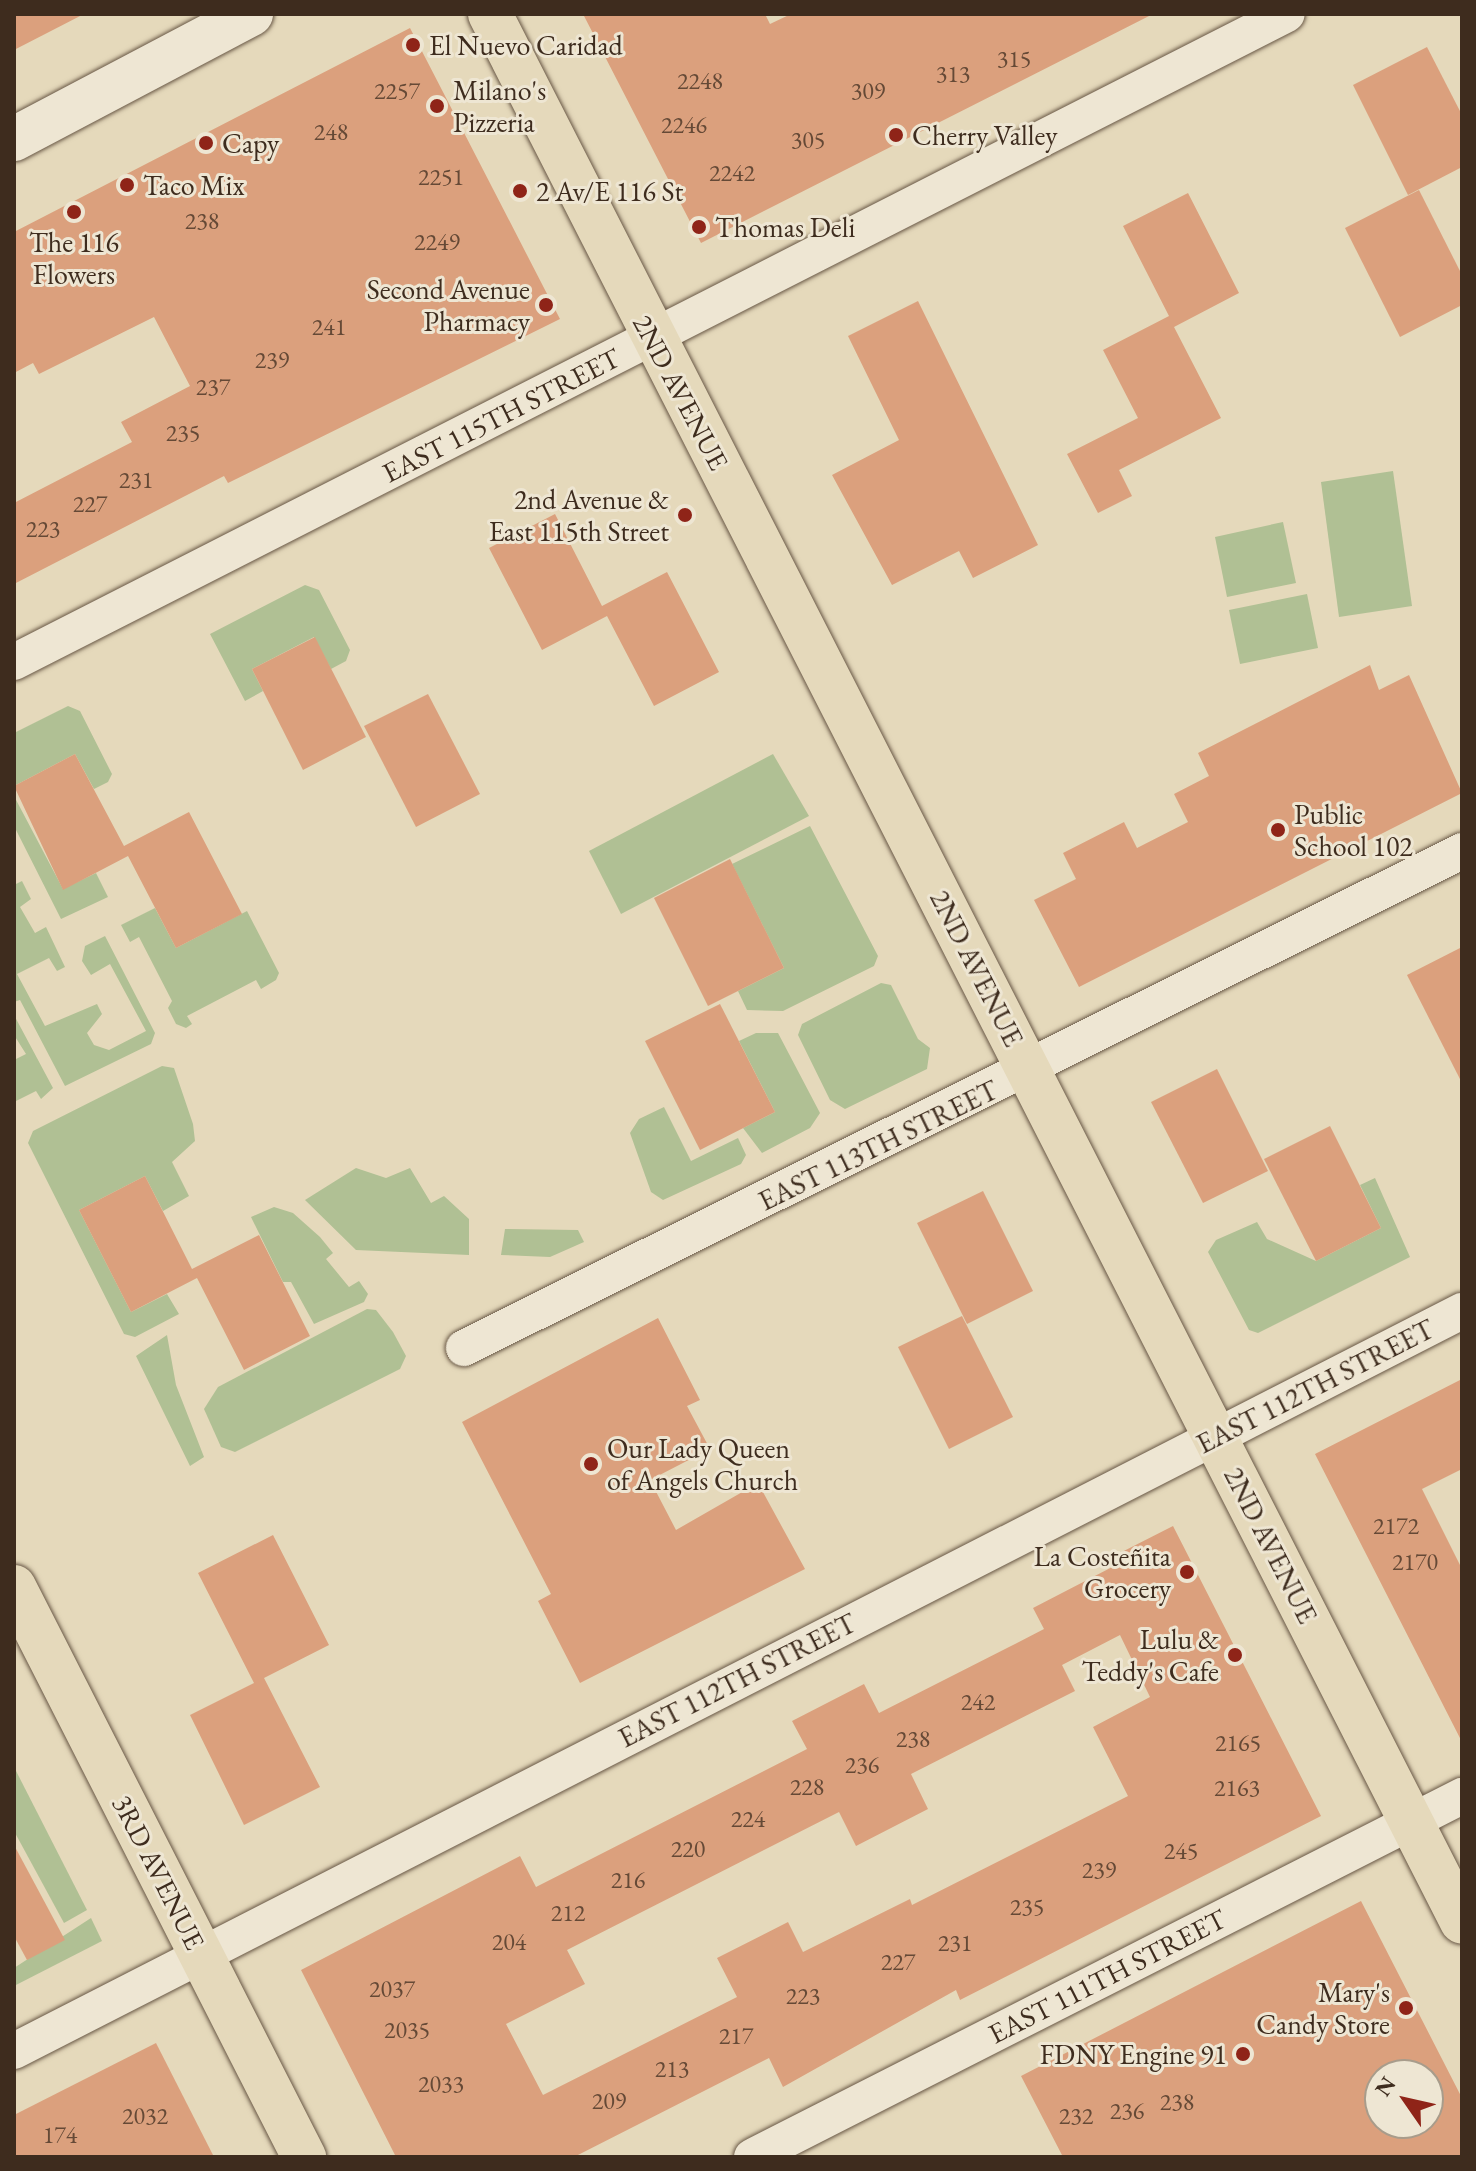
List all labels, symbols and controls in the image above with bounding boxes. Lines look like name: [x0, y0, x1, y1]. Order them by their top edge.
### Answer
place label: El Nuevo Caridad: [429, 28, 623, 62]
marker: El Nuevo Caridad: [404, 36, 422, 54]
house number: 315: [997, 45, 1031, 73]
house number: 313: [936, 60, 970, 88]
house number: 2248: [677, 67, 723, 95]
place label: Milano's Pizzeria: [453, 73, 546, 139]
house number: 2257: [374, 77, 420, 105]
house number: 309: [851, 77, 885, 105]
marker: Milano's Pizzeria: [428, 97, 446, 115]
house number: 2246: [661, 111, 707, 139]
house number: 248: [314, 118, 348, 146]
place label: Cherry Valley: [912, 118, 1058, 152]
place label: Capy: [222, 126, 279, 160]
house number: 305: [791, 126, 825, 154]
marker: Cherry Valley: [887, 126, 905, 144]
marker: Capy: [197, 134, 215, 152]
house number: 2242: [709, 159, 755, 187]
house number: 2251: [418, 163, 464, 191]
place label: Taco Mix: [143, 168, 244, 202]
place label: 2 Av/E 116 St: [536, 174, 683, 208]
marker: Taco Mix: [118, 176, 136, 194]
marker: 2 Av/E 116 St: [511, 182, 529, 200]
marker: The 116 Flowers: [65, 203, 83, 221]
house number: 238: [185, 207, 219, 235]
place label: Thomas Deli: [715, 210, 855, 244]
marker: Thomas Deli: [690, 218, 708, 236]
place label: The 116 Flowers: [29, 225, 119, 291]
house number: 2249: [414, 228, 460, 256]
place label: Second Avenue Pharmacy: [367, 272, 530, 338]
marker: Second Avenue Pharmacy: [537, 296, 555, 314]
street label: 2ND AVENUE: [626, 309, 736, 475]
house number: 241: [312, 313, 346, 341]
street label: EAST 115TH STREET: [377, 341, 625, 489]
house number: 239: [255, 346, 289, 374]
house number: 237: [196, 373, 230, 401]
house number: 235: [166, 419, 200, 447]
house number: 231: [119, 466, 153, 494]
place label: 2nd Avenue & East 115th Street: [489, 482, 669, 548]
house number: 227: [73, 490, 107, 518]
marker: 2nd Avenue & East 115th Street: [676, 506, 694, 524]
house number: 223: [26, 515, 60, 543]
place label: Public School 102: [1294, 797, 1413, 863]
marker: Public School 102: [1269, 821, 1287, 839]
street label: 2ND AVENUE: [923, 884, 1031, 1052]
street label: EAST 113TH STREET: [753, 1072, 1003, 1218]
street label: EAST 112TH STREET: [1191, 1312, 1439, 1460]
place label: Our Lady Queen of Angels Church: [607, 1431, 798, 1497]
marker: Our Lady Queen of Angels Church: [582, 1455, 600, 1473]
street label: 2ND AVENUE: [1217, 1461, 1325, 1629]
house number: 2172: [1373, 1512, 1419, 1540]
place label: La Costeñita Grocery: [1034, 1539, 1171, 1605]
house number: 2170: [1392, 1548, 1438, 1576]
marker: La Costeñita Grocery: [1178, 1563, 1196, 1581]
street label: EAST 112TH STREET: [613, 1606, 861, 1754]
place label: Lulu & Teddy's Cafe: [1082, 1622, 1219, 1688]
marker: Lulu & Teddy's Cafe: [1226, 1646, 1244, 1664]
house number: 242: [961, 1688, 995, 1716]
house number: 238: [896, 1725, 930, 1753]
house number: 2165: [1215, 1729, 1261, 1757]
house number: 236: [845, 1751, 879, 1779]
house number: 228: [790, 1773, 824, 1801]
house number: 2163: [1214, 1774, 1260, 1802]
street label: 3RD AVENUE: [106, 1789, 212, 1955]
house number: 224: [731, 1805, 765, 1833]
house number: 220: [671, 1835, 705, 1863]
house number: 245: [1164, 1837, 1198, 1865]
house number: 239: [1082, 1856, 1116, 1884]
house number: 216: [611, 1866, 645, 1894]
house number: 235: [1010, 1893, 1044, 1921]
house number: 212: [551, 1899, 585, 1927]
street label: EAST 111TH STREET: [983, 1902, 1231, 2050]
house number: 204: [492, 1928, 526, 1956]
house number: 231: [938, 1929, 972, 1957]
house number: 227: [881, 1948, 915, 1976]
house number: 2037: [369, 1975, 415, 2003]
place label: Mary's Candy Store: [1256, 1975, 1390, 2041]
house number: 223: [786, 1982, 820, 2010]
marker: Mary's Candy Store: [1397, 1999, 1415, 2017]
house number: 2035: [384, 2016, 430, 2044]
house number: 217: [719, 2022, 753, 2050]
place label: FDNY Engine 91: [1040, 2037, 1227, 2071]
marker: FDNY Engine 91: [1234, 2045, 1252, 2063]
house number: 213: [655, 2055, 689, 2083]
north arrow: [1364, 2059, 1444, 2139]
house number: 2033: [418, 2070, 464, 2098]
text: N: [1368, 2071, 1402, 2102]
house number: 209: [592, 2087, 626, 2115]
house number: 238: [1160, 2088, 1194, 2116]
house number: 236: [1110, 2097, 1144, 2125]
house number: 2032: [122, 2102, 168, 2130]
house number: 232: [1059, 2102, 1093, 2130]
house number: 174: [43, 2121, 77, 2149]

